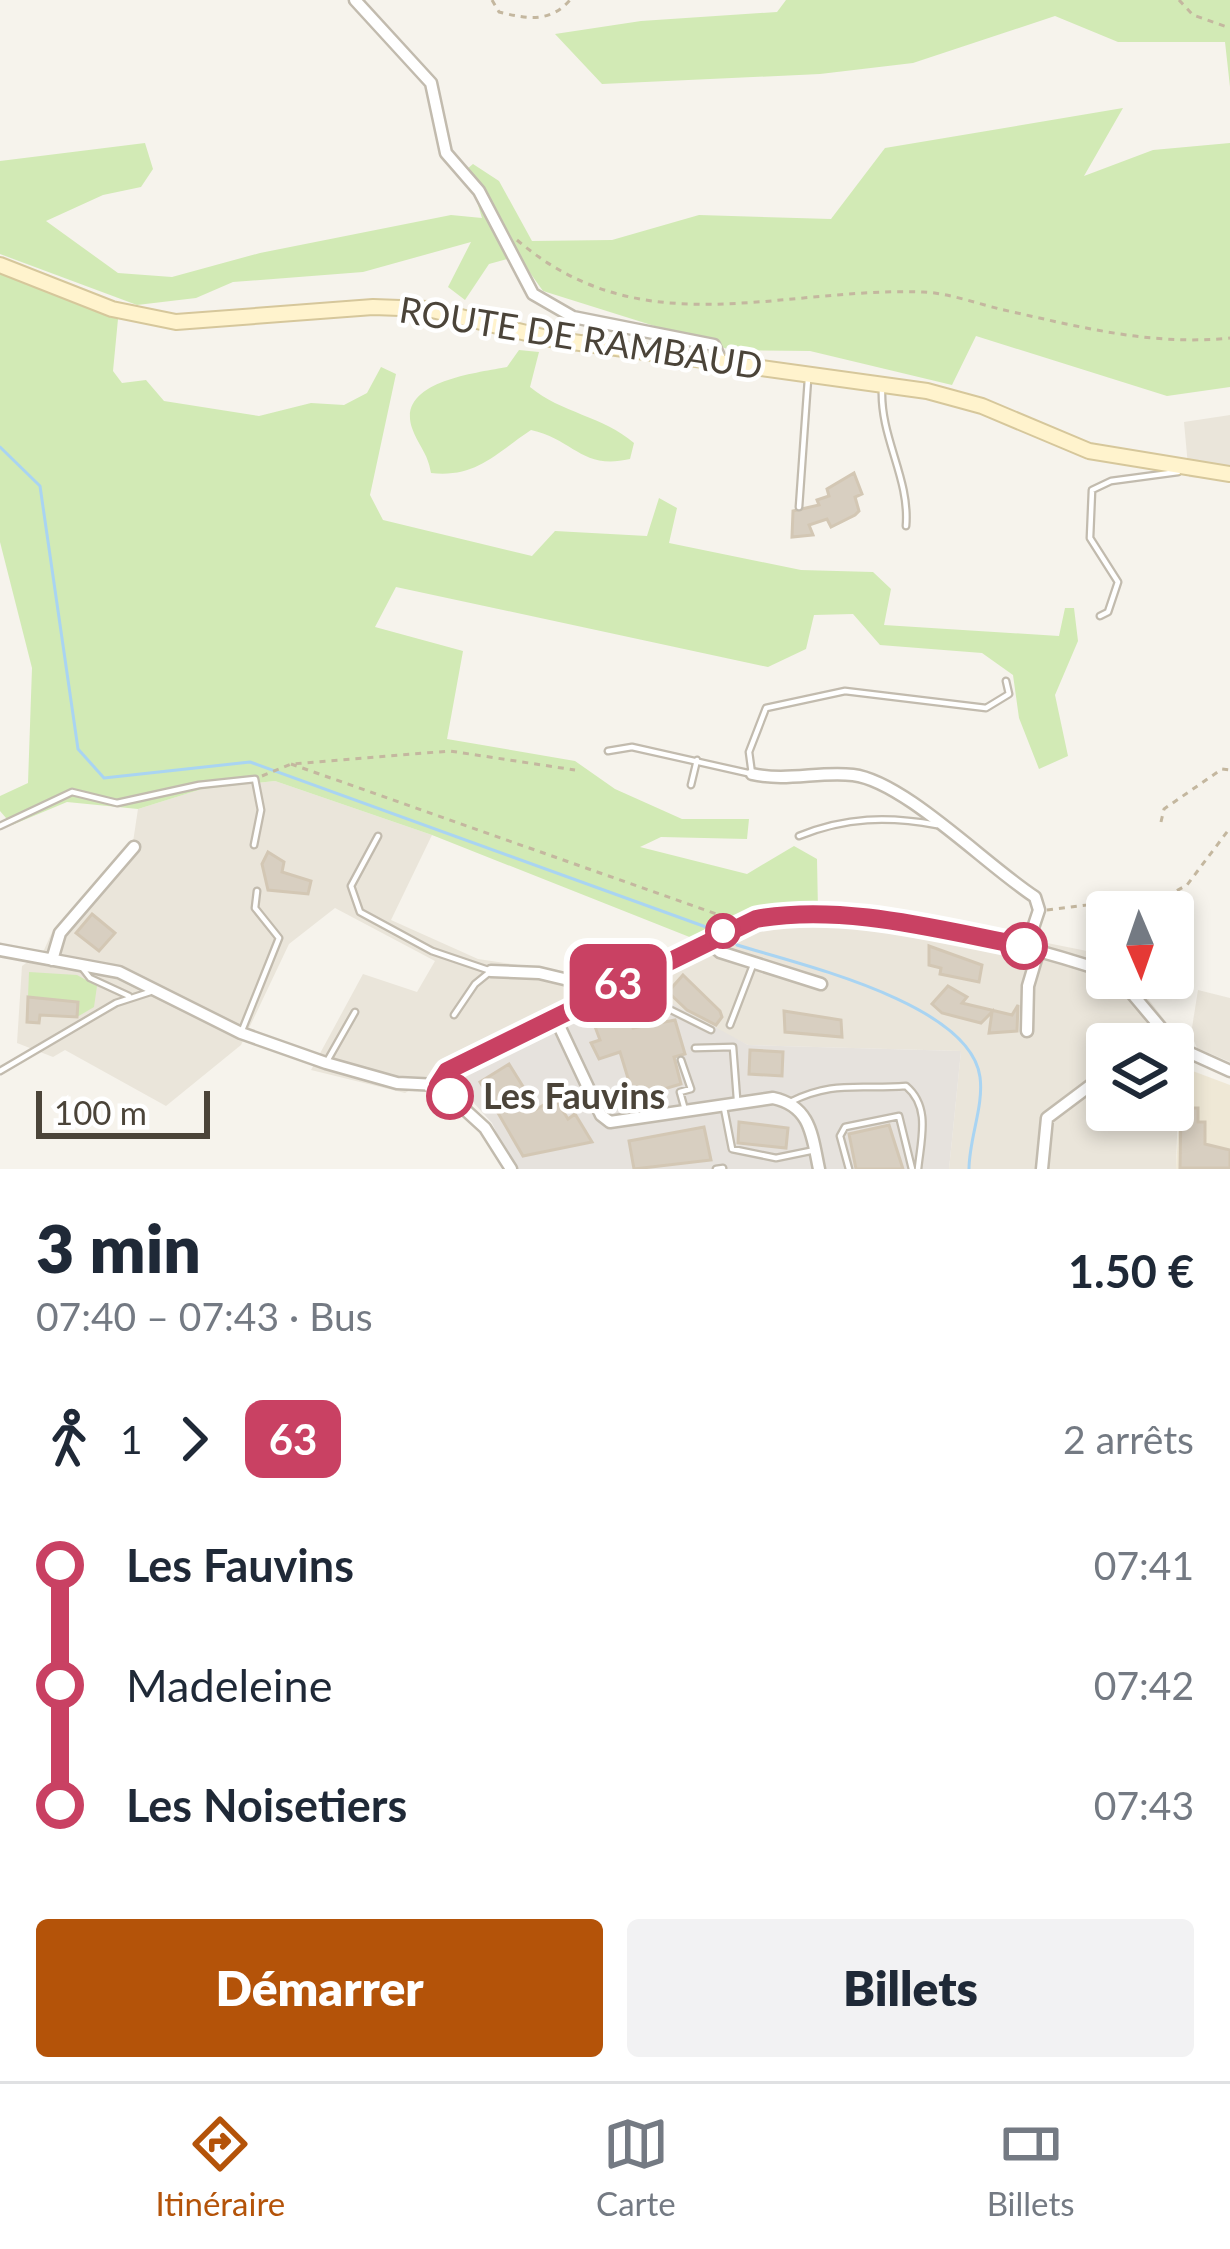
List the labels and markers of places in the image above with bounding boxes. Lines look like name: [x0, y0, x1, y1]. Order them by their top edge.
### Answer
unlabelled marker: [707, 915, 739, 947]
unlabelled marker: [1002, 924, 1046, 968]
place label: Les Fauvins: [483, 1073, 665, 1117]
marker: Les Fauvins: [428, 1074, 472, 1118]

